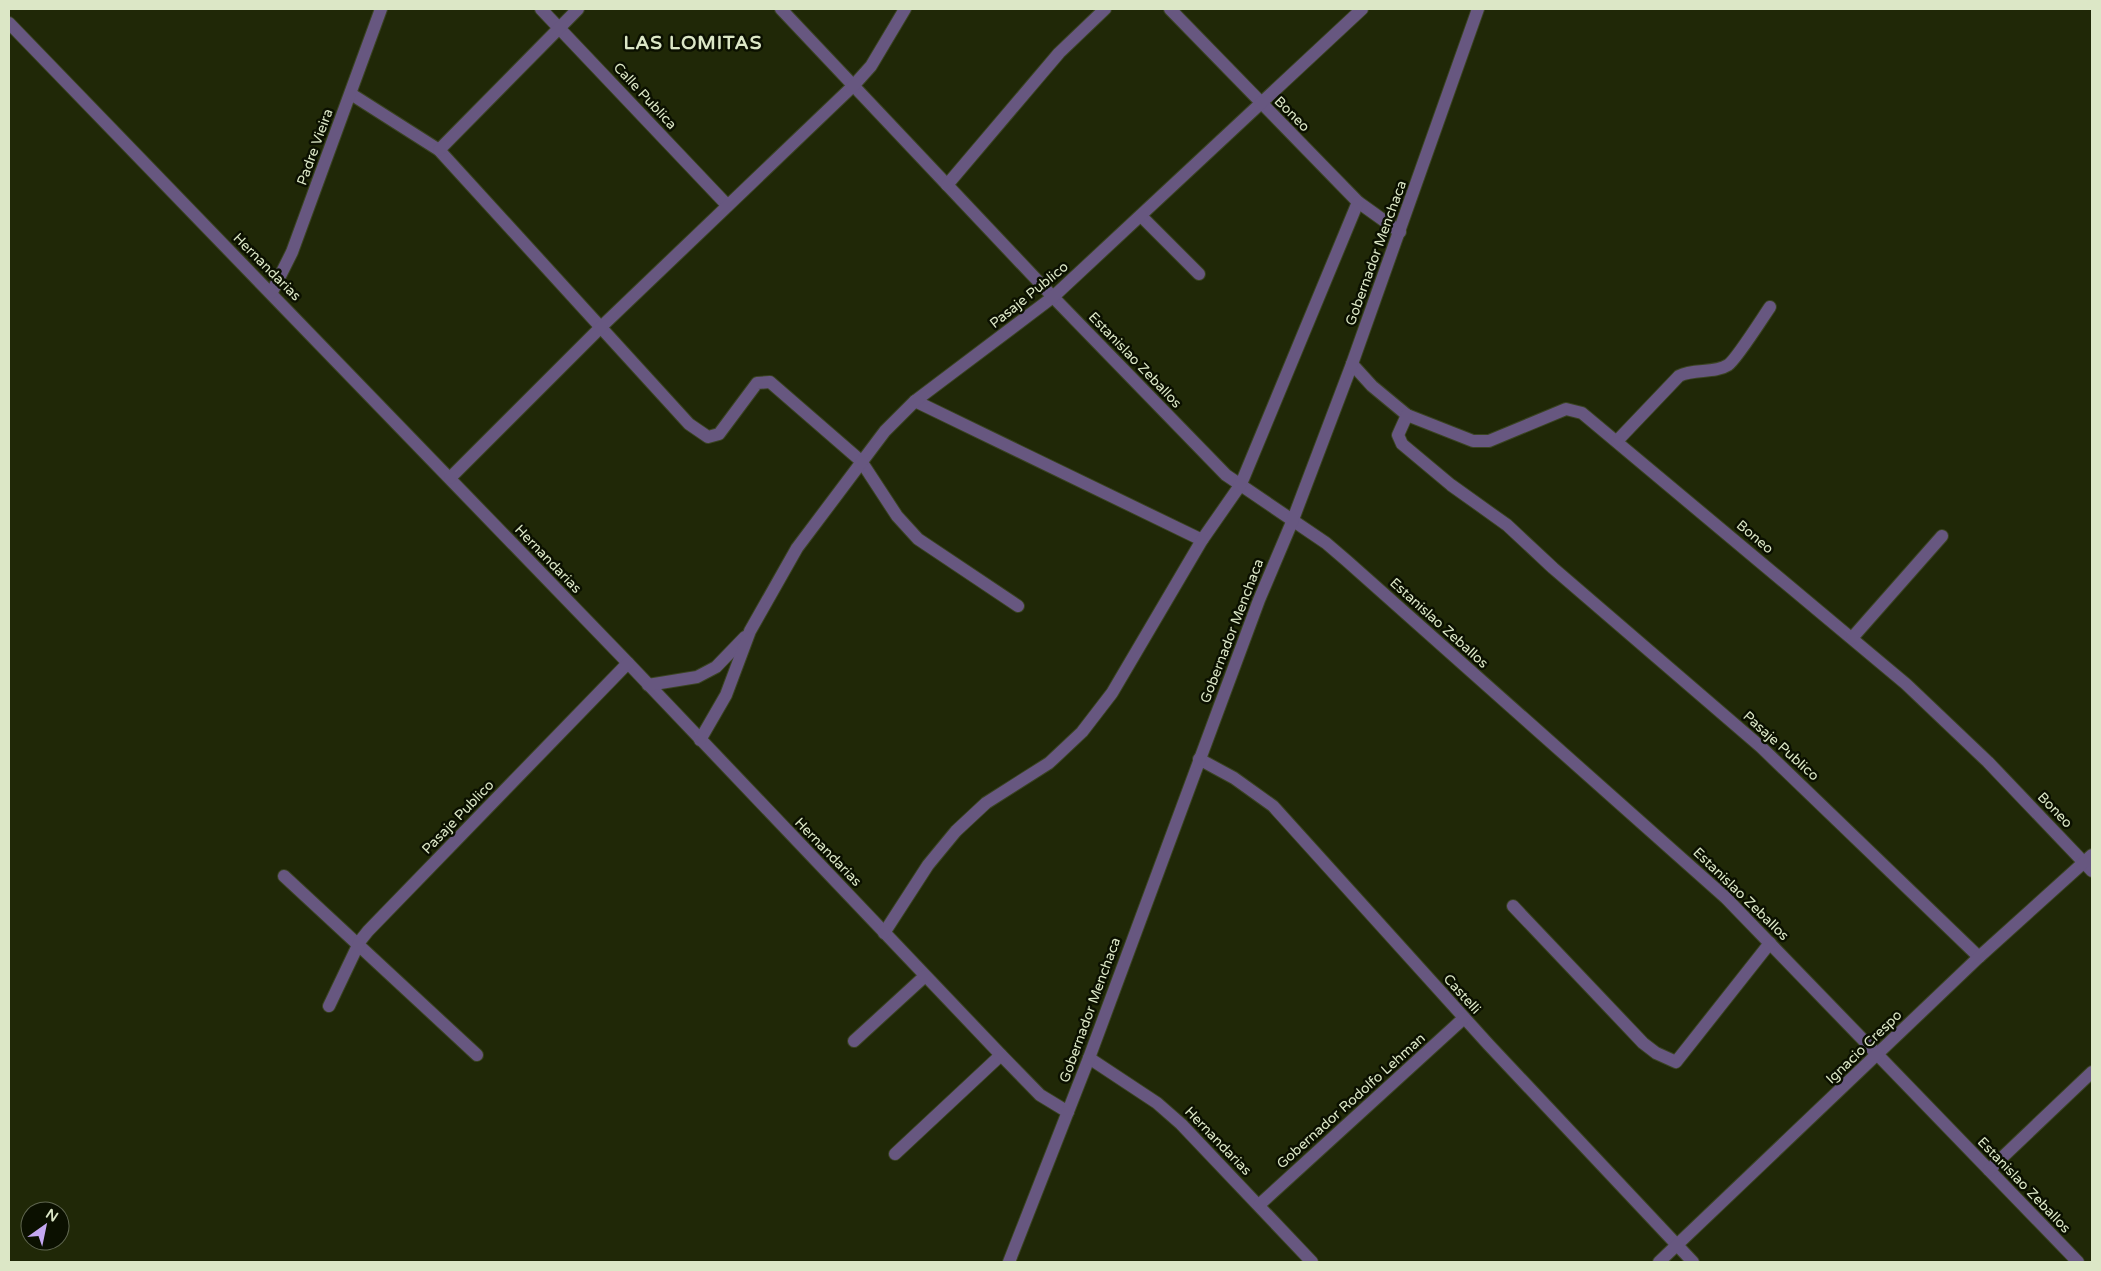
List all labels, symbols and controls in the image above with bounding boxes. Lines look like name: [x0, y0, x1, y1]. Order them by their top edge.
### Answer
district label: LAS LOMITAS: [624, 32, 762, 54]
street label: Calle Publica: [610, 59, 680, 133]
street label: Boneo: [1271, 93, 1313, 135]
street label: Padre Vieira: [293, 106, 337, 188]
street label: Gobernador Menchaca: [1342, 178, 1410, 328]
street label: Hernandarias: [230, 230, 305, 305]
street label: Pasaje Publico: [986, 258, 1072, 332]
street label: Estanislao Zeballos: [1085, 309, 1185, 412]
street label: Boneo: [1733, 517, 1777, 557]
street label: Hernandarias: [511, 521, 585, 597]
street label: Gobernador Menchaca: [1197, 557, 1267, 705]
street label: Estanislao Zeballos: [1386, 574, 1492, 672]
street label: Pasaje Publico: [1740, 708, 1822, 784]
street label: Pasaje Publico: [418, 776, 498, 858]
street label: Boneo: [2034, 789, 2076, 831]
street label: Hernandarias: [791, 814, 865, 890]
street label: Estanislao Zeballos: [1690, 844, 1793, 944]
street label: Gobernador Menchaca: [1056, 935, 1124, 1085]
street label: Castelli: [1440, 971, 1484, 1017]
street label: Ignacio Crespo: [1823, 1007, 1905, 1087]
street label: Gobernador Rodolfo Lehman: [1273, 1030, 1429, 1172]
street label: Hernandarias: [1181, 1103, 1255, 1179]
street label: Estanislao Zeballos: [1974, 1134, 2074, 1237]
north arrow: [20, 1201, 70, 1251]
text: N: [42, 1205, 61, 1226]

